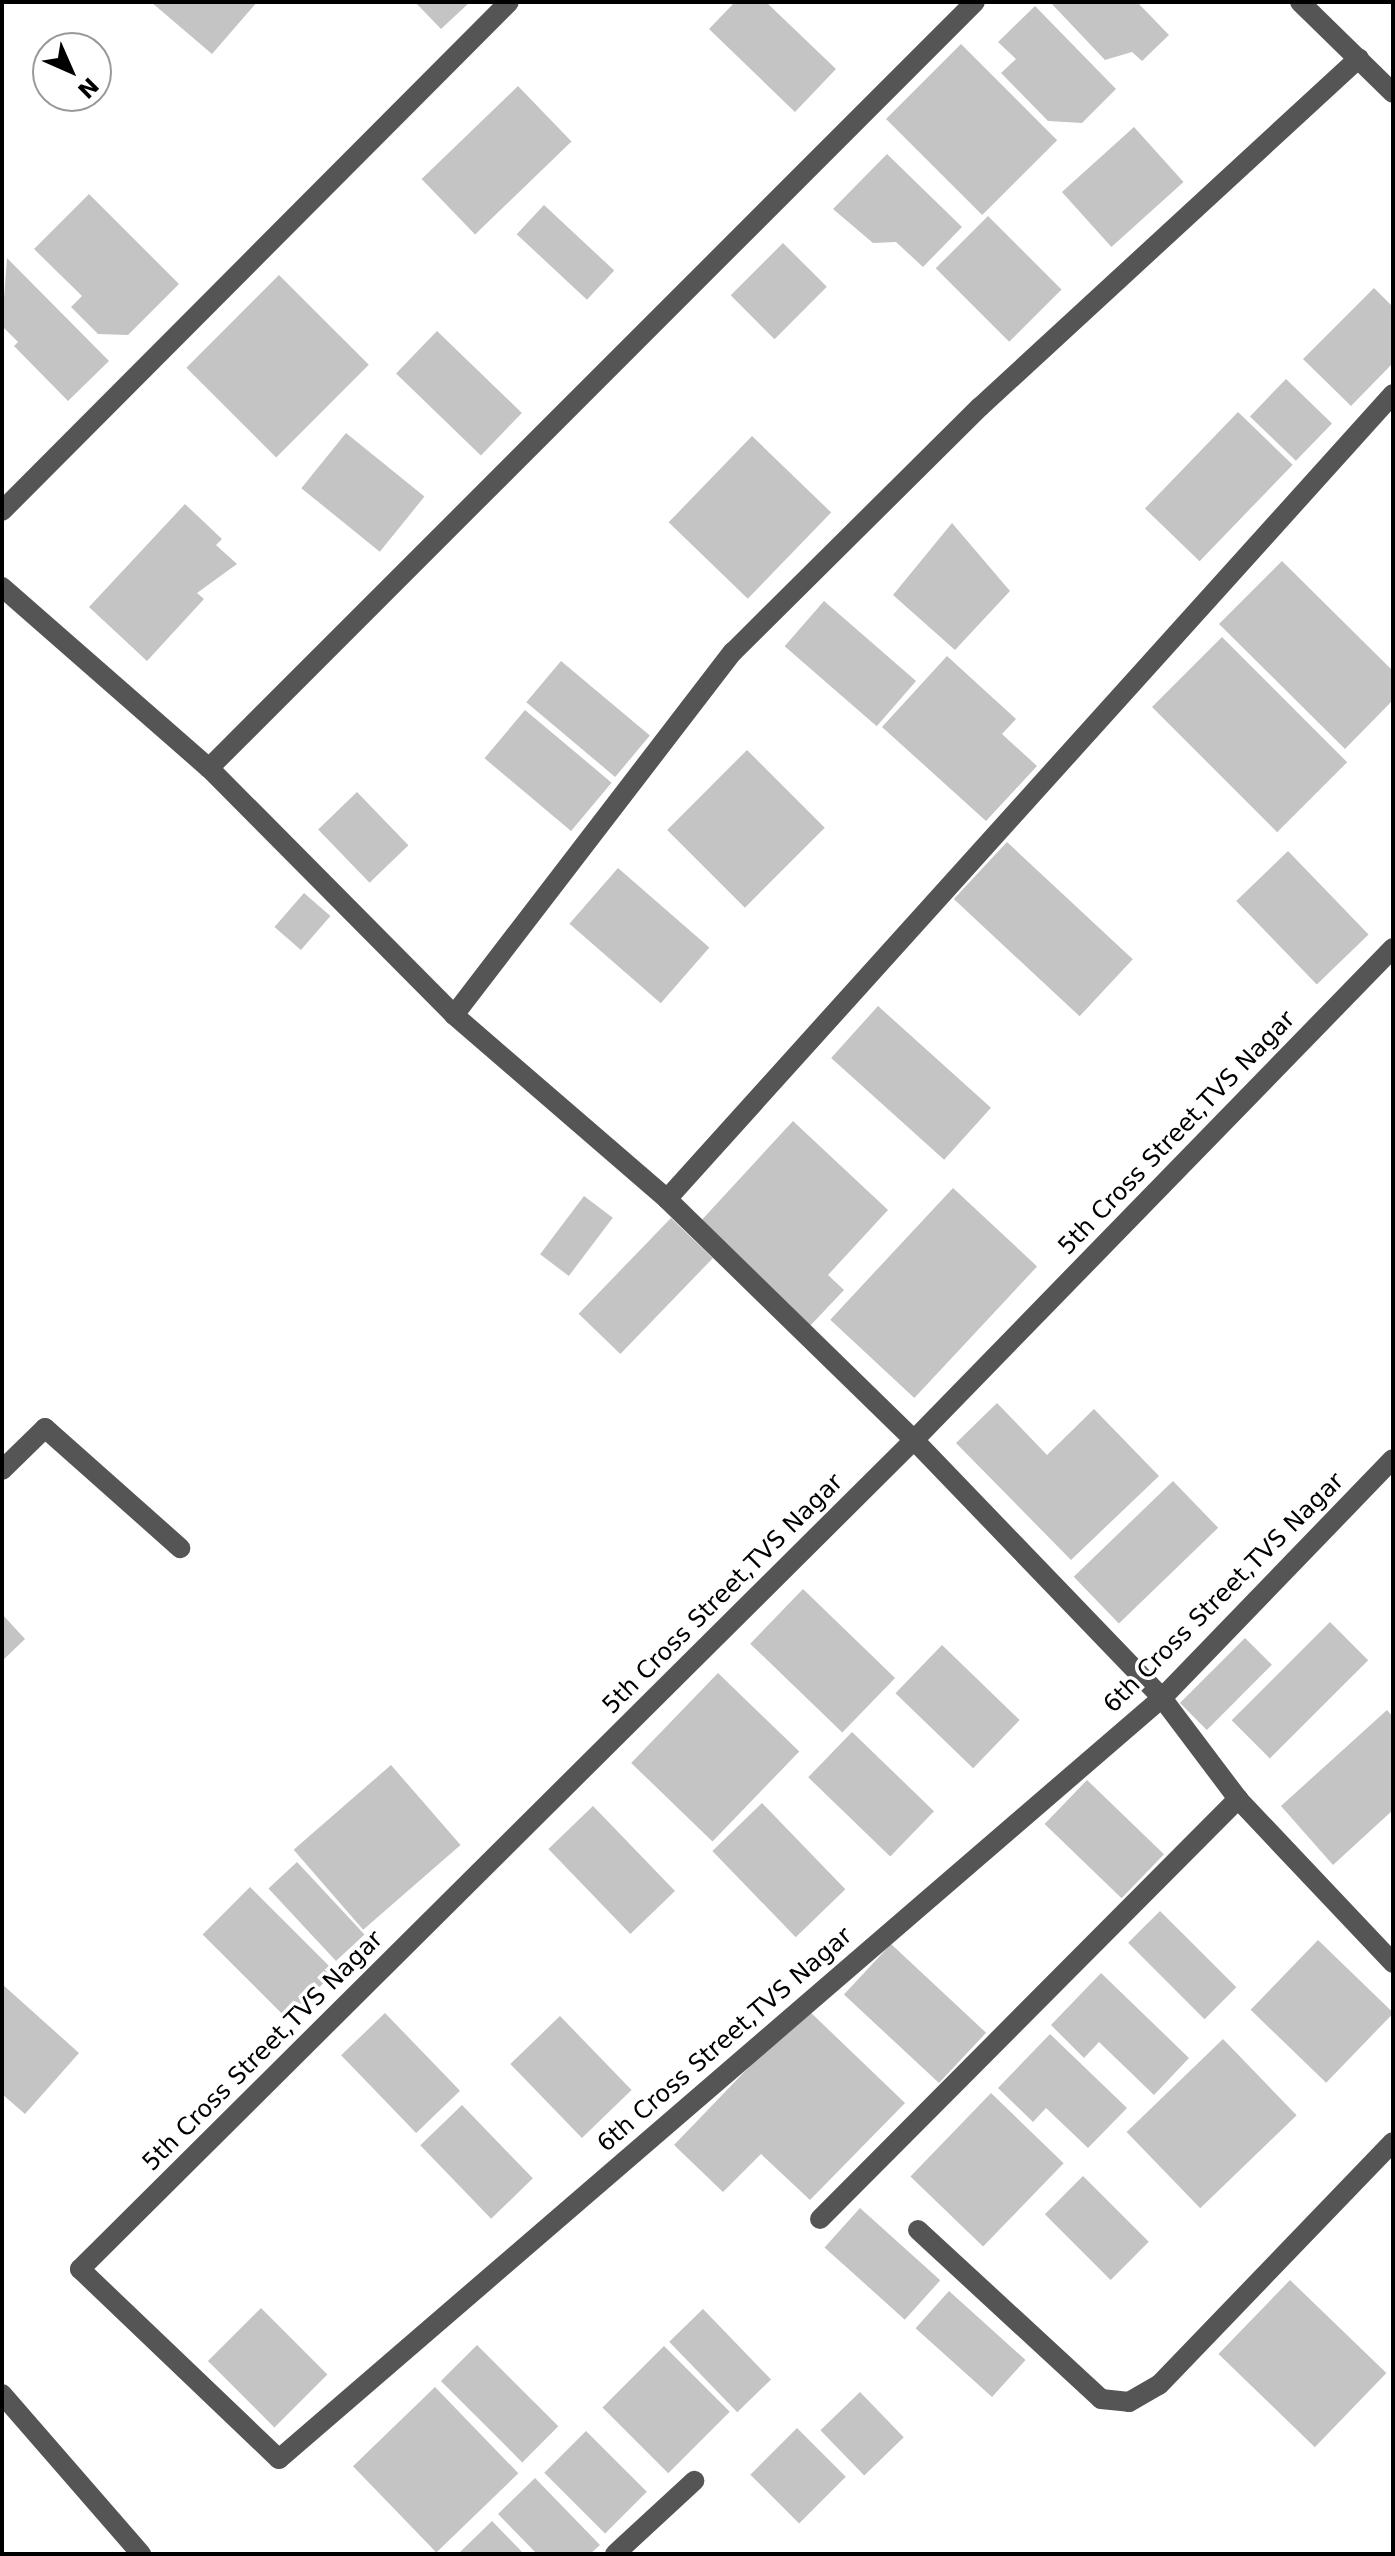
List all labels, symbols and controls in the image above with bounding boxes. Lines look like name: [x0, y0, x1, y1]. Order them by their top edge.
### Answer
north arrow: [32, 32, 112, 112]
text: N: [73, 73, 103, 103]
street label: 5th Cross Street,TVS Nagar: [1053, 1005, 1301, 1261]
street label: 6th Cross Street,TVS Nagar: [1098, 1467, 1350, 1719]
street label: 5th Cross Street,TVS Nagar: [597, 1468, 849, 1720]
street label: 6th Cross Street,TVS Nagar: [592, 1922, 858, 2158]
street label: 5th Cross Street,TVS Nagar: [137, 1925, 389, 2177]

